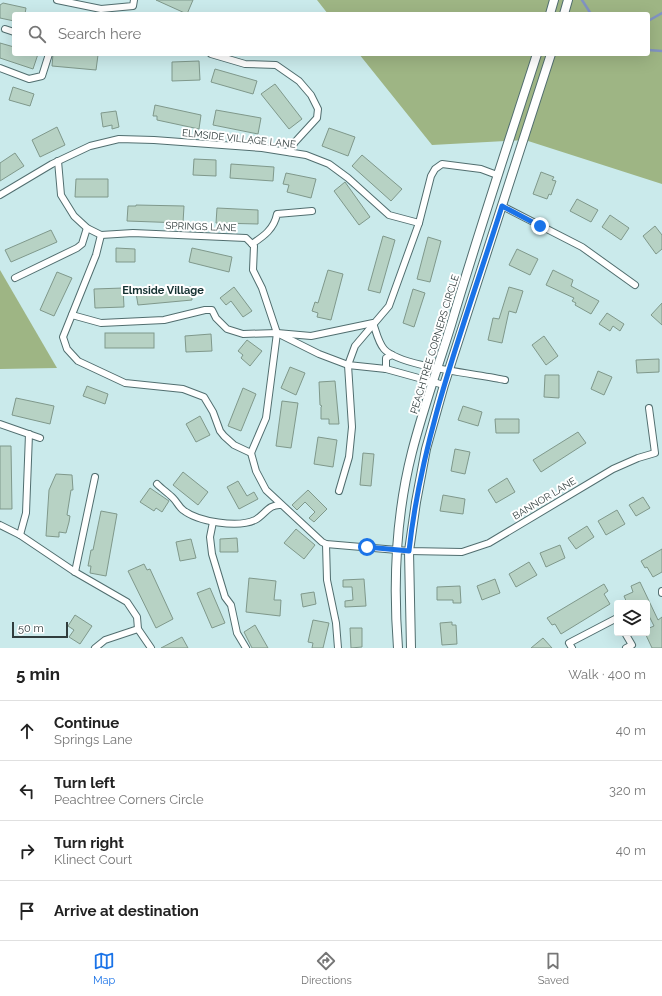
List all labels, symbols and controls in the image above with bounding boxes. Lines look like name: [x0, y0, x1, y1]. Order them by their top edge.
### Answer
search box: [12, 12, 650, 56]
icon: search: [26, 23, 48, 45]
text: Search here: [58, 25, 141, 43]
street label: ELMSIDE VILLAGE LANE: [182, 127, 296, 150]
route end: [531, 217, 549, 235]
street label: SPRINGS LANE: [165, 220, 237, 233]
street label: PEACHTREE CORNERS CIRCLE: [408, 273, 461, 415]
district label: Elmside Village: [122, 284, 204, 297]
street label: BANNOR LANE: [511, 475, 578, 522]
route start: [358, 538, 376, 556]
map controls: [614, 600, 650, 636]
button: layers: [614, 600, 650, 636]
scale bar: [12, 620, 68, 639]
text: 50 m: [18, 622, 44, 635]
text: 5 min: [16, 664, 60, 684]
text: Walk · 400 m: [568, 667, 646, 682]
text: Continue: [54, 714, 119, 732]
icon: ahead: [16, 720, 38, 742]
text: 40 m: [616, 723, 646, 738]
text: Springs Lane: [54, 732, 132, 747]
text: Turn left: [54, 774, 115, 792]
icon: left: [16, 780, 38, 802]
text: 320 m: [609, 783, 646, 798]
text: Peachtree Corners Circle: [54, 792, 204, 807]
text: Turn right: [54, 834, 124, 852]
icon: right: [16, 840, 38, 862]
text: 40 m: [616, 843, 646, 858]
text: Klinect Court: [54, 852, 132, 867]
icon: arrive: [16, 900, 38, 922]
text: Arrive at destination: [54, 902, 199, 920]
tab: Map: [93, 950, 115, 987]
tab: Directions: [301, 950, 352, 987]
tab: Saved: [538, 950, 569, 987]

